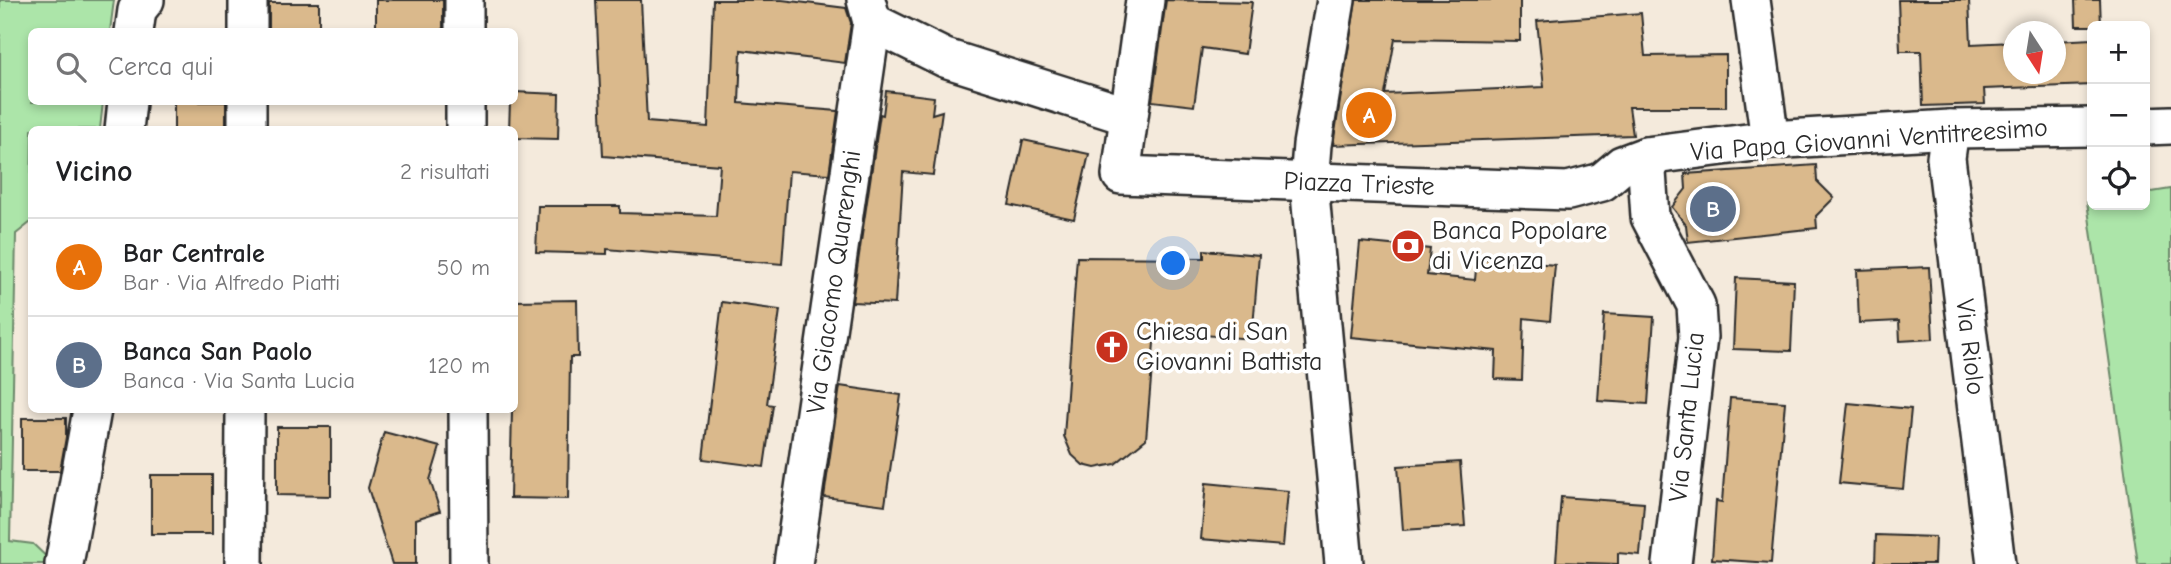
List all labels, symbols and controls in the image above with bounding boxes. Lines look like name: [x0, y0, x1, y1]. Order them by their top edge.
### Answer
north arrow: [2003, 21, 2066, 84]
map controls: [2087, 21, 2150, 210]
button: +: [2087, 21, 2150, 84]
search box: [28, 28, 518, 105]
icon: search: [52, 48, 90, 86]
text: Cerca qui: [108, 52, 214, 82]
button: −: [2087, 84, 2150, 147]
pin: A: [1346, 89, 1392, 141]
street label: Via Papa Giovanni Ventitreesimo: [1689, 113, 2049, 167]
button: locate: [2087, 147, 2150, 210]
street label: Via Giacomo Quarenghi: [801, 148, 867, 416]
text: Vicino: [56, 154, 133, 189]
text: 2 risultati: [400, 158, 490, 185]
street label: Piazza Trieste: [1283, 166, 1435, 202]
pin: B: [1690, 183, 1736, 235]
place label: Banca Popolare di Vicenza: [1432, 216, 1607, 276]
bank icon: Banca Popolare di Vicenza: [1389, 227, 1427, 265]
text: Bar Centrale: [123, 239, 265, 269]
your location: [1156, 246, 1190, 280]
text: A: [73, 254, 85, 281]
text: 50 m: [437, 254, 490, 281]
text: Bar · Via Alfredo Piatti: [123, 269, 340, 296]
street label: Via Riolo: [1949, 297, 1991, 397]
place label: Chiesa di San Giovanni Battista: [1136, 317, 1322, 377]
church icon: Chiesa di San Giovanni Battista: [1093, 328, 1131, 366]
street label: Via Santa Lucia: [1663, 331, 1711, 503]
text: Banca San Paolo: [123, 337, 312, 367]
text: B: [72, 352, 86, 379]
text: 120 m: [428, 352, 490, 379]
text: Banca · Via Santa Lucia: [123, 367, 355, 394]

